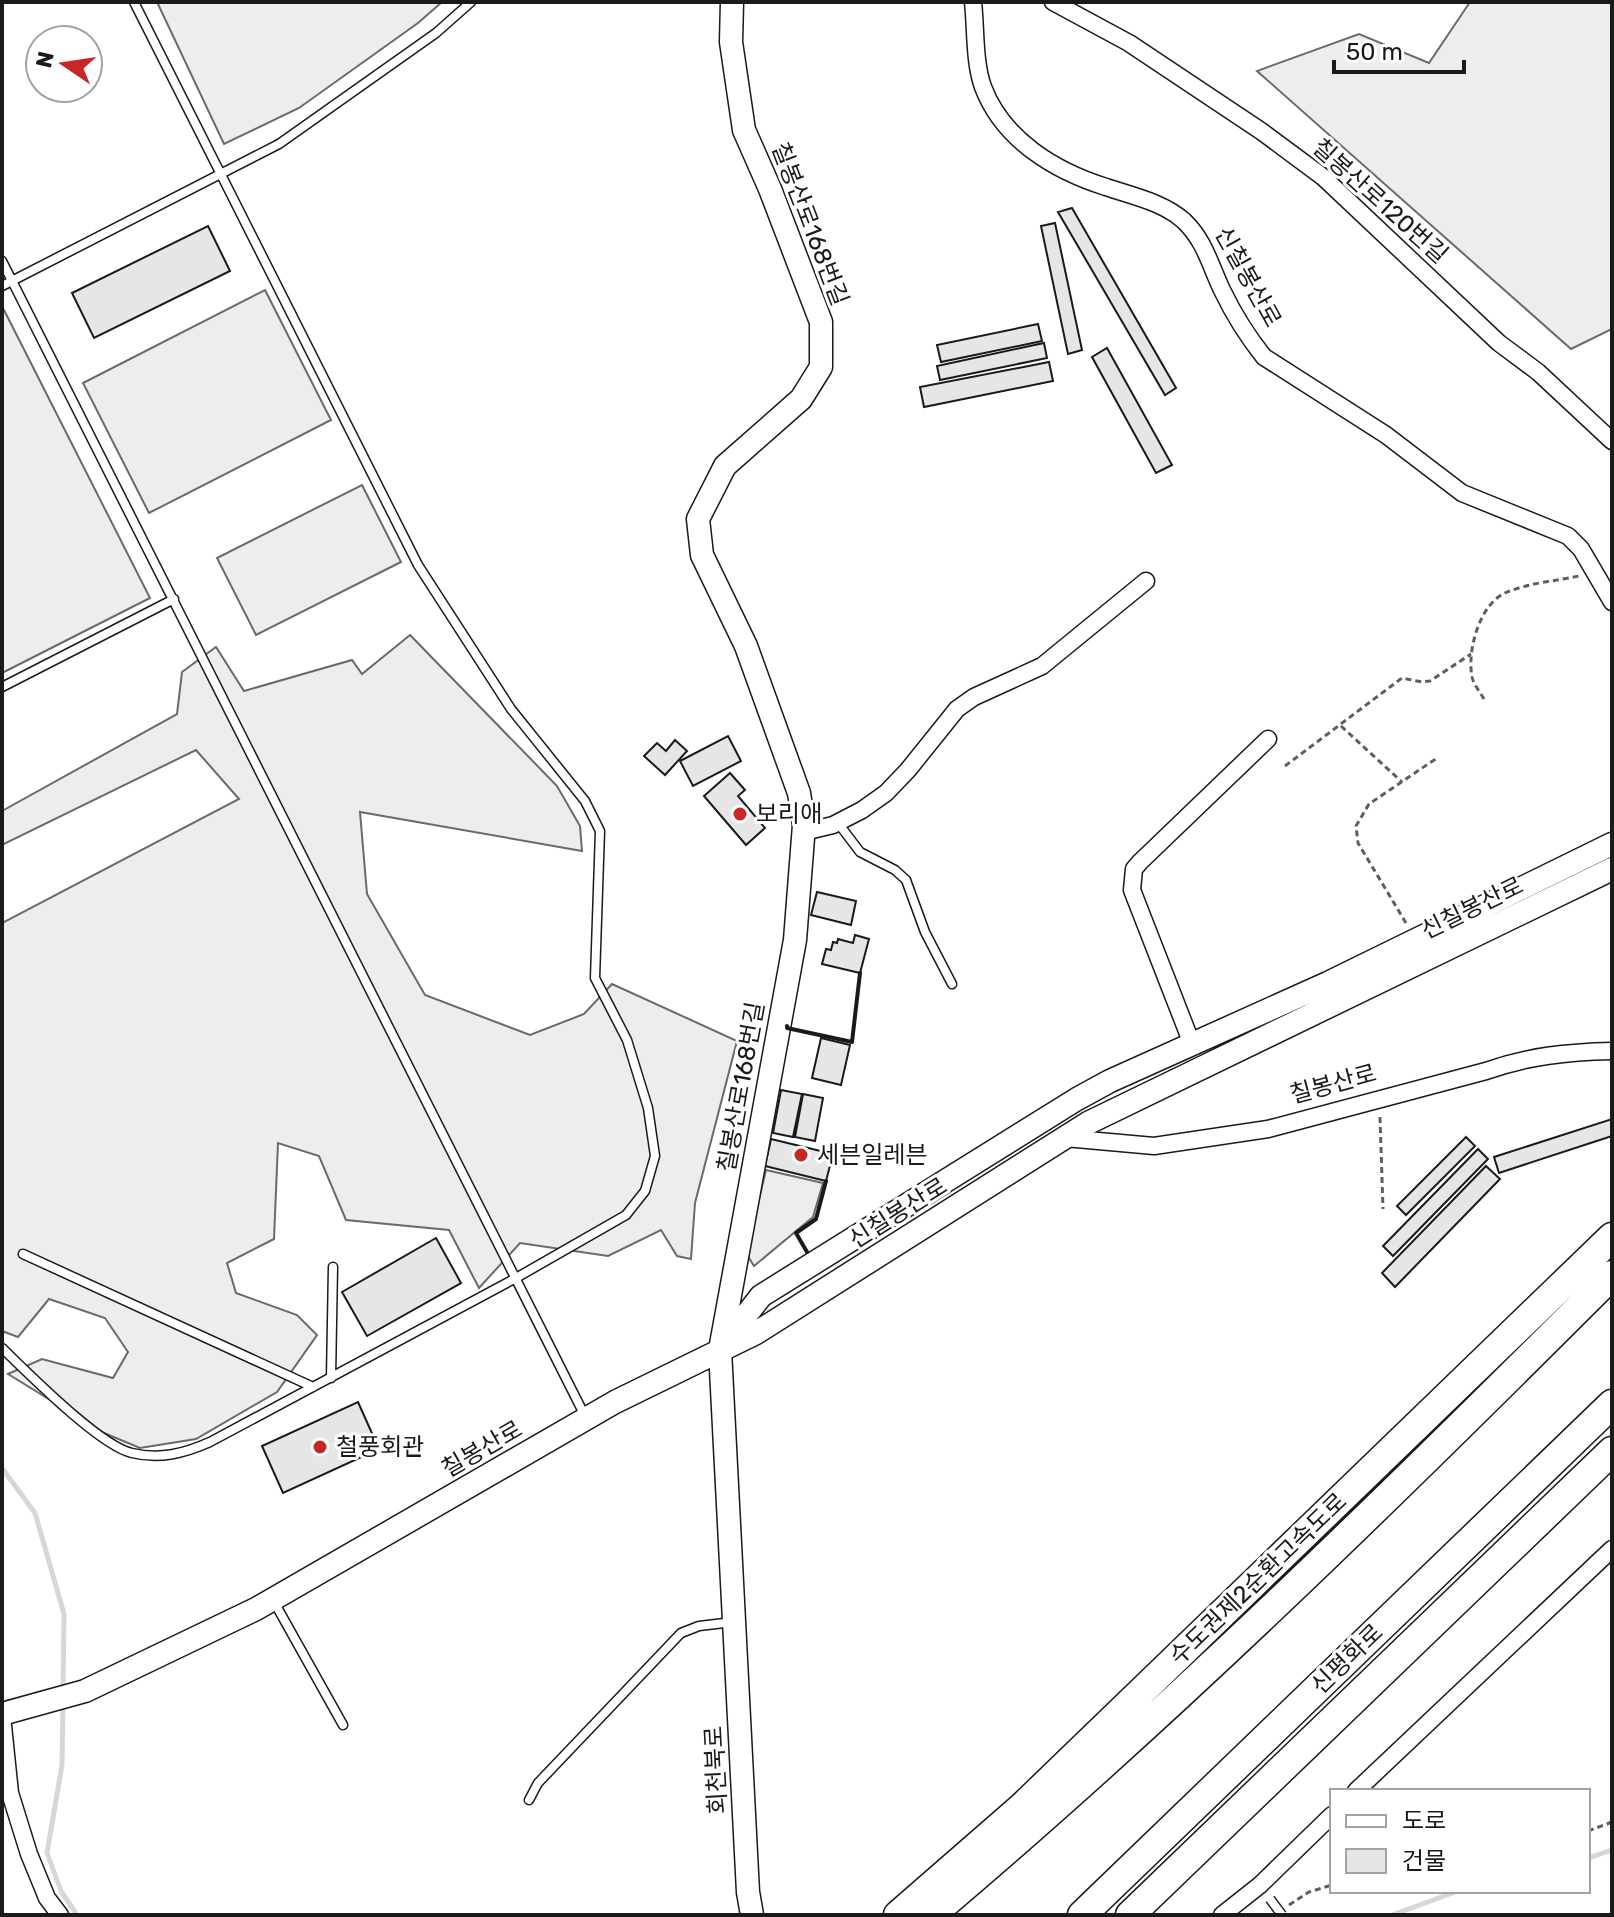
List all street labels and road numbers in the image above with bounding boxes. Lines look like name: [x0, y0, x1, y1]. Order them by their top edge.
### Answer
street label: 칠봉산로120번길: [1307, 133, 1453, 269]
street label: 칠봉산로168번길: [766, 138, 854, 310]
street label: 신칠봉산로: [1209, 222, 1287, 332]
street label: 신칠봉산로: [1416, 871, 1528, 945]
street label: 칠봉산로168번길: [712, 1000, 770, 1174]
street label: 칠봉산로: [1287, 1059, 1379, 1109]
street label: 신칠봉산로: [844, 1172, 952, 1254]
street label: 칠봉산로: [437, 1415, 527, 1483]
street label: 수도권제2순환고속도로: [1164, 1487, 1352, 1671]
street label: 신평화로: [1306, 1618, 1388, 1700]
street label: 회천북로: [700, 1725, 732, 1815]

